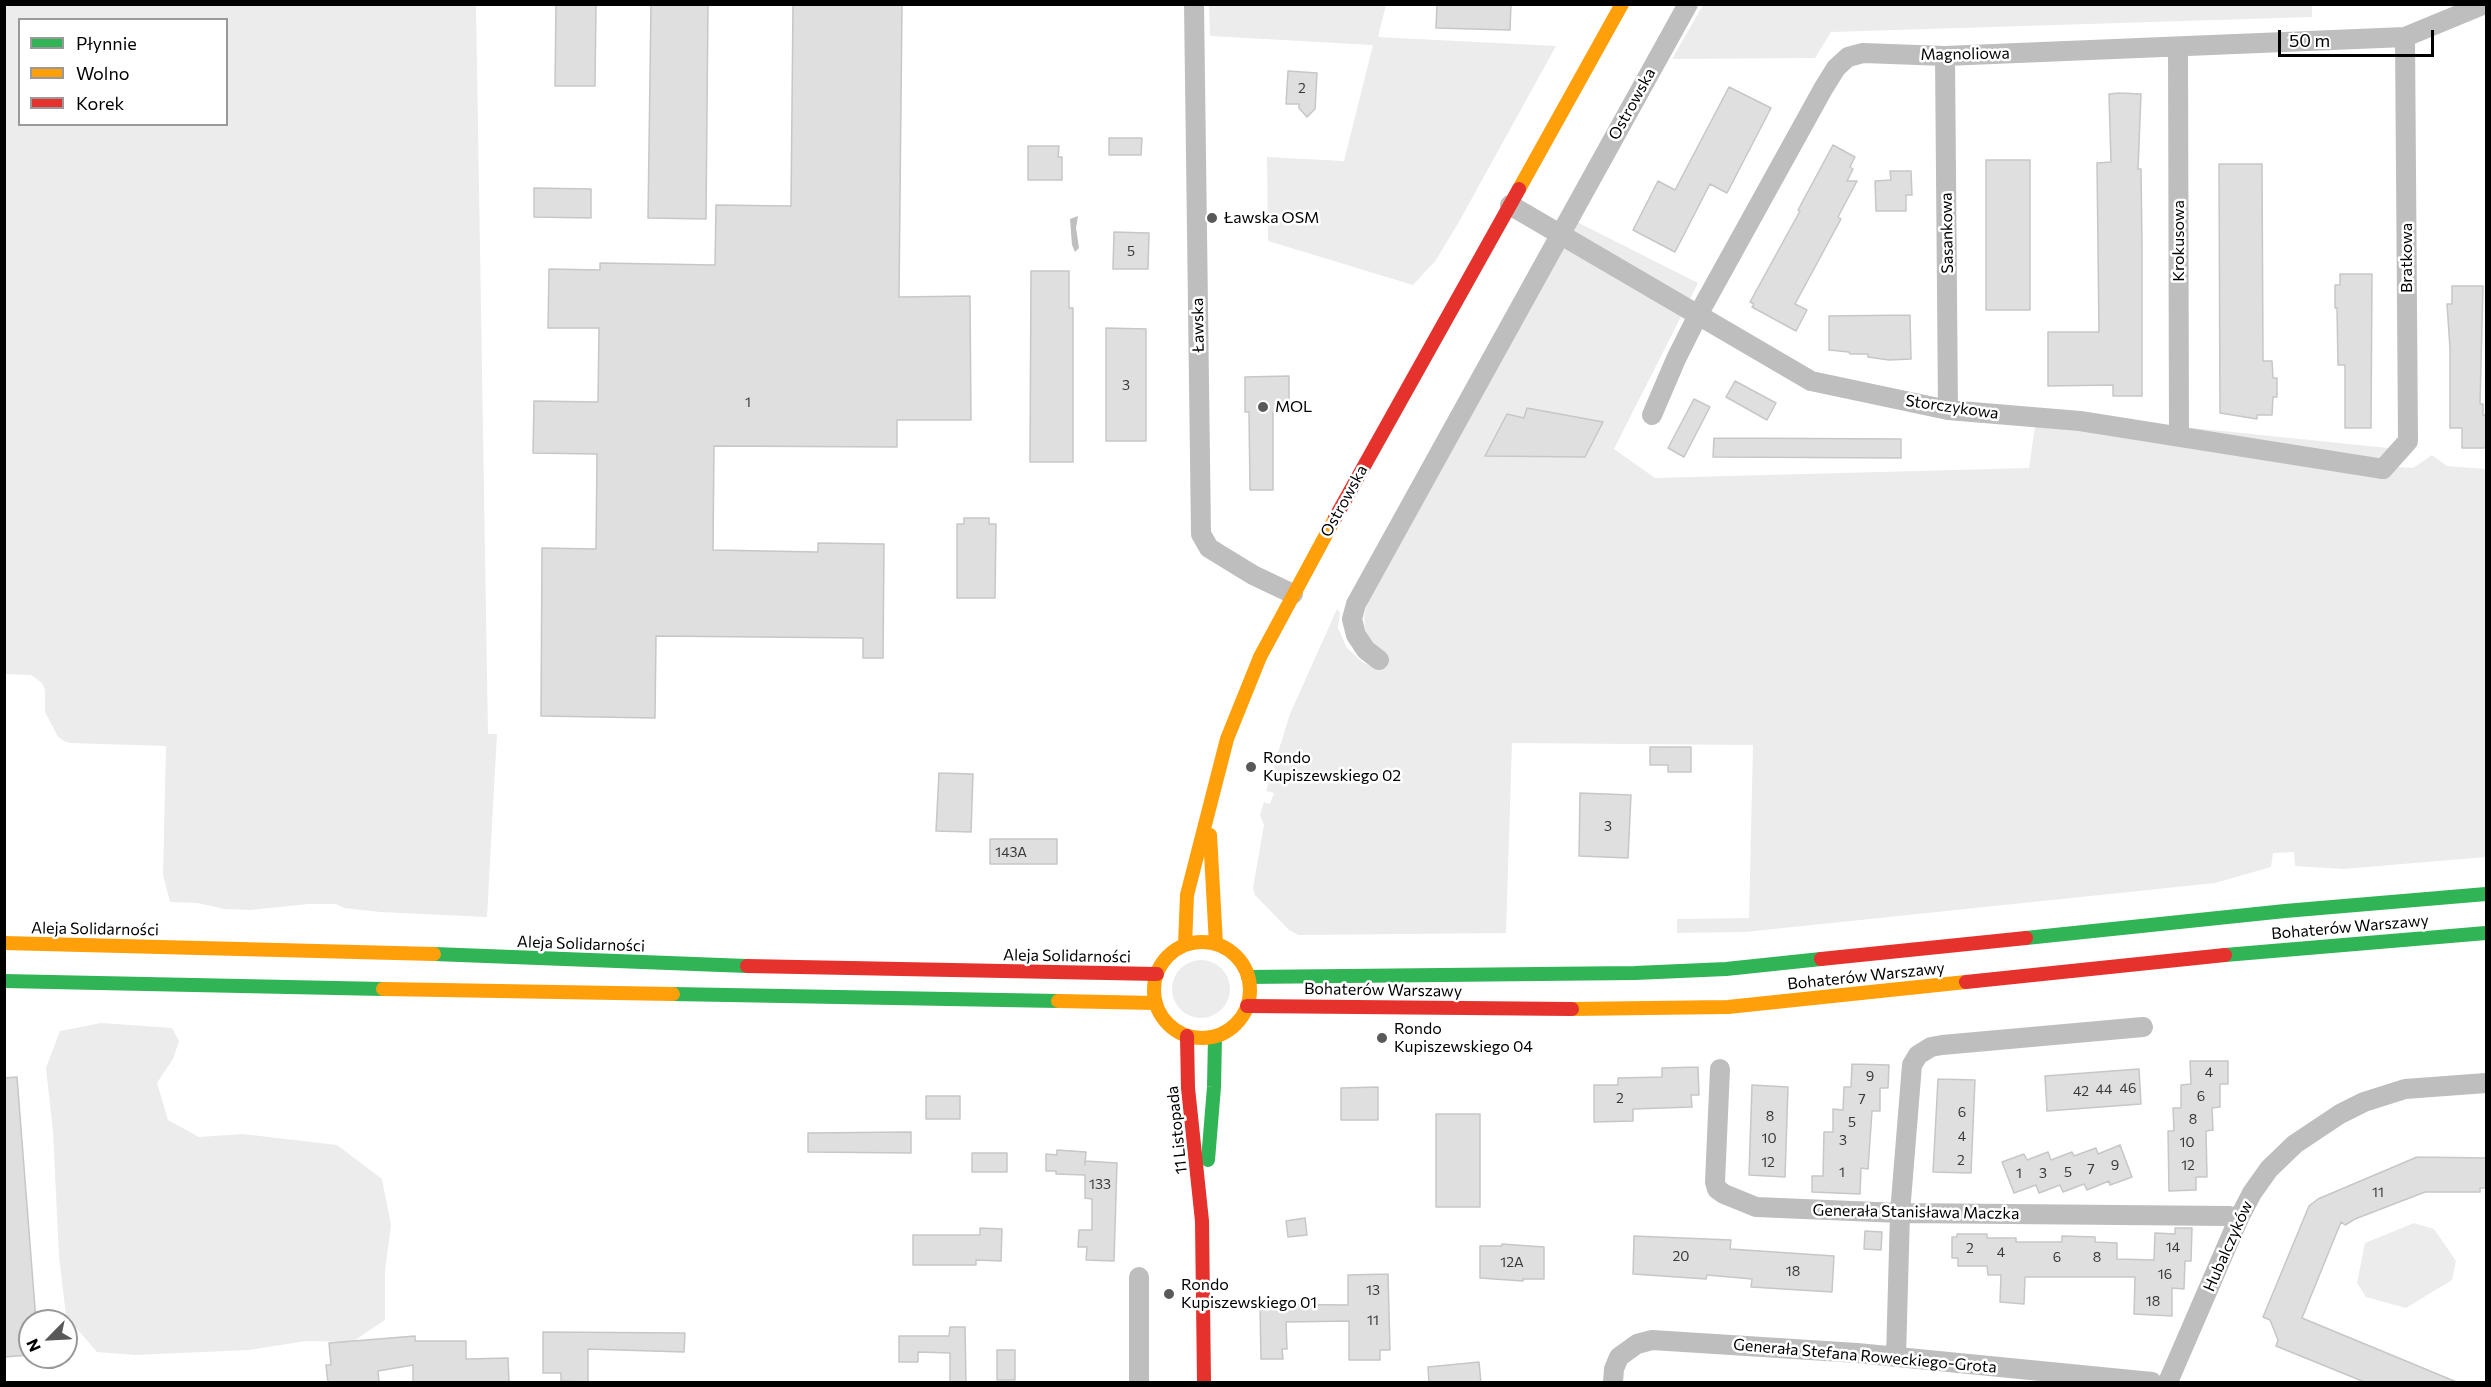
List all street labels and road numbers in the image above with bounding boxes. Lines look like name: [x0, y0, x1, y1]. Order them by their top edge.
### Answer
street label: Magnoliowa: [1920, 44, 2010, 64]
street label: Ostrowska: [1604, 65, 1660, 143]
street label: Sasankowa: [1937, 192, 1957, 274]
street label: Krokusowa: [2169, 200, 2189, 282]
street label: Bratkowa: [2397, 223, 2417, 293]
street label: Ławska: [1188, 298, 1208, 352]
street label: Storczykowa: [1904, 391, 2000, 423]
street label: Ostrowska: [1316, 462, 1372, 540]
street label: Bohaterów Warszawy: [2270, 911, 2430, 943]
street label: Aleja Solidarności: [31, 918, 159, 940]
street label: Aleja Solidarności: [517, 932, 645, 956]
street label: Aleja Solidarności: [1003, 945, 1131, 967]
street label: Bohaterów Warszawy: [1786, 958, 1946, 994]
street label: Bohaterów Warszawy: [1304, 979, 1462, 1001]
street label: 11 Listopada: [1163, 1085, 1191, 1175]
street label: Hubalczyków: [2199, 1198, 2257, 1294]
street label: Generała Stanisława Maczka: [1812, 1201, 2020, 1223]
street label: Generała Stefana Roweckiego-Grota: [1732, 1335, 1998, 1377]

